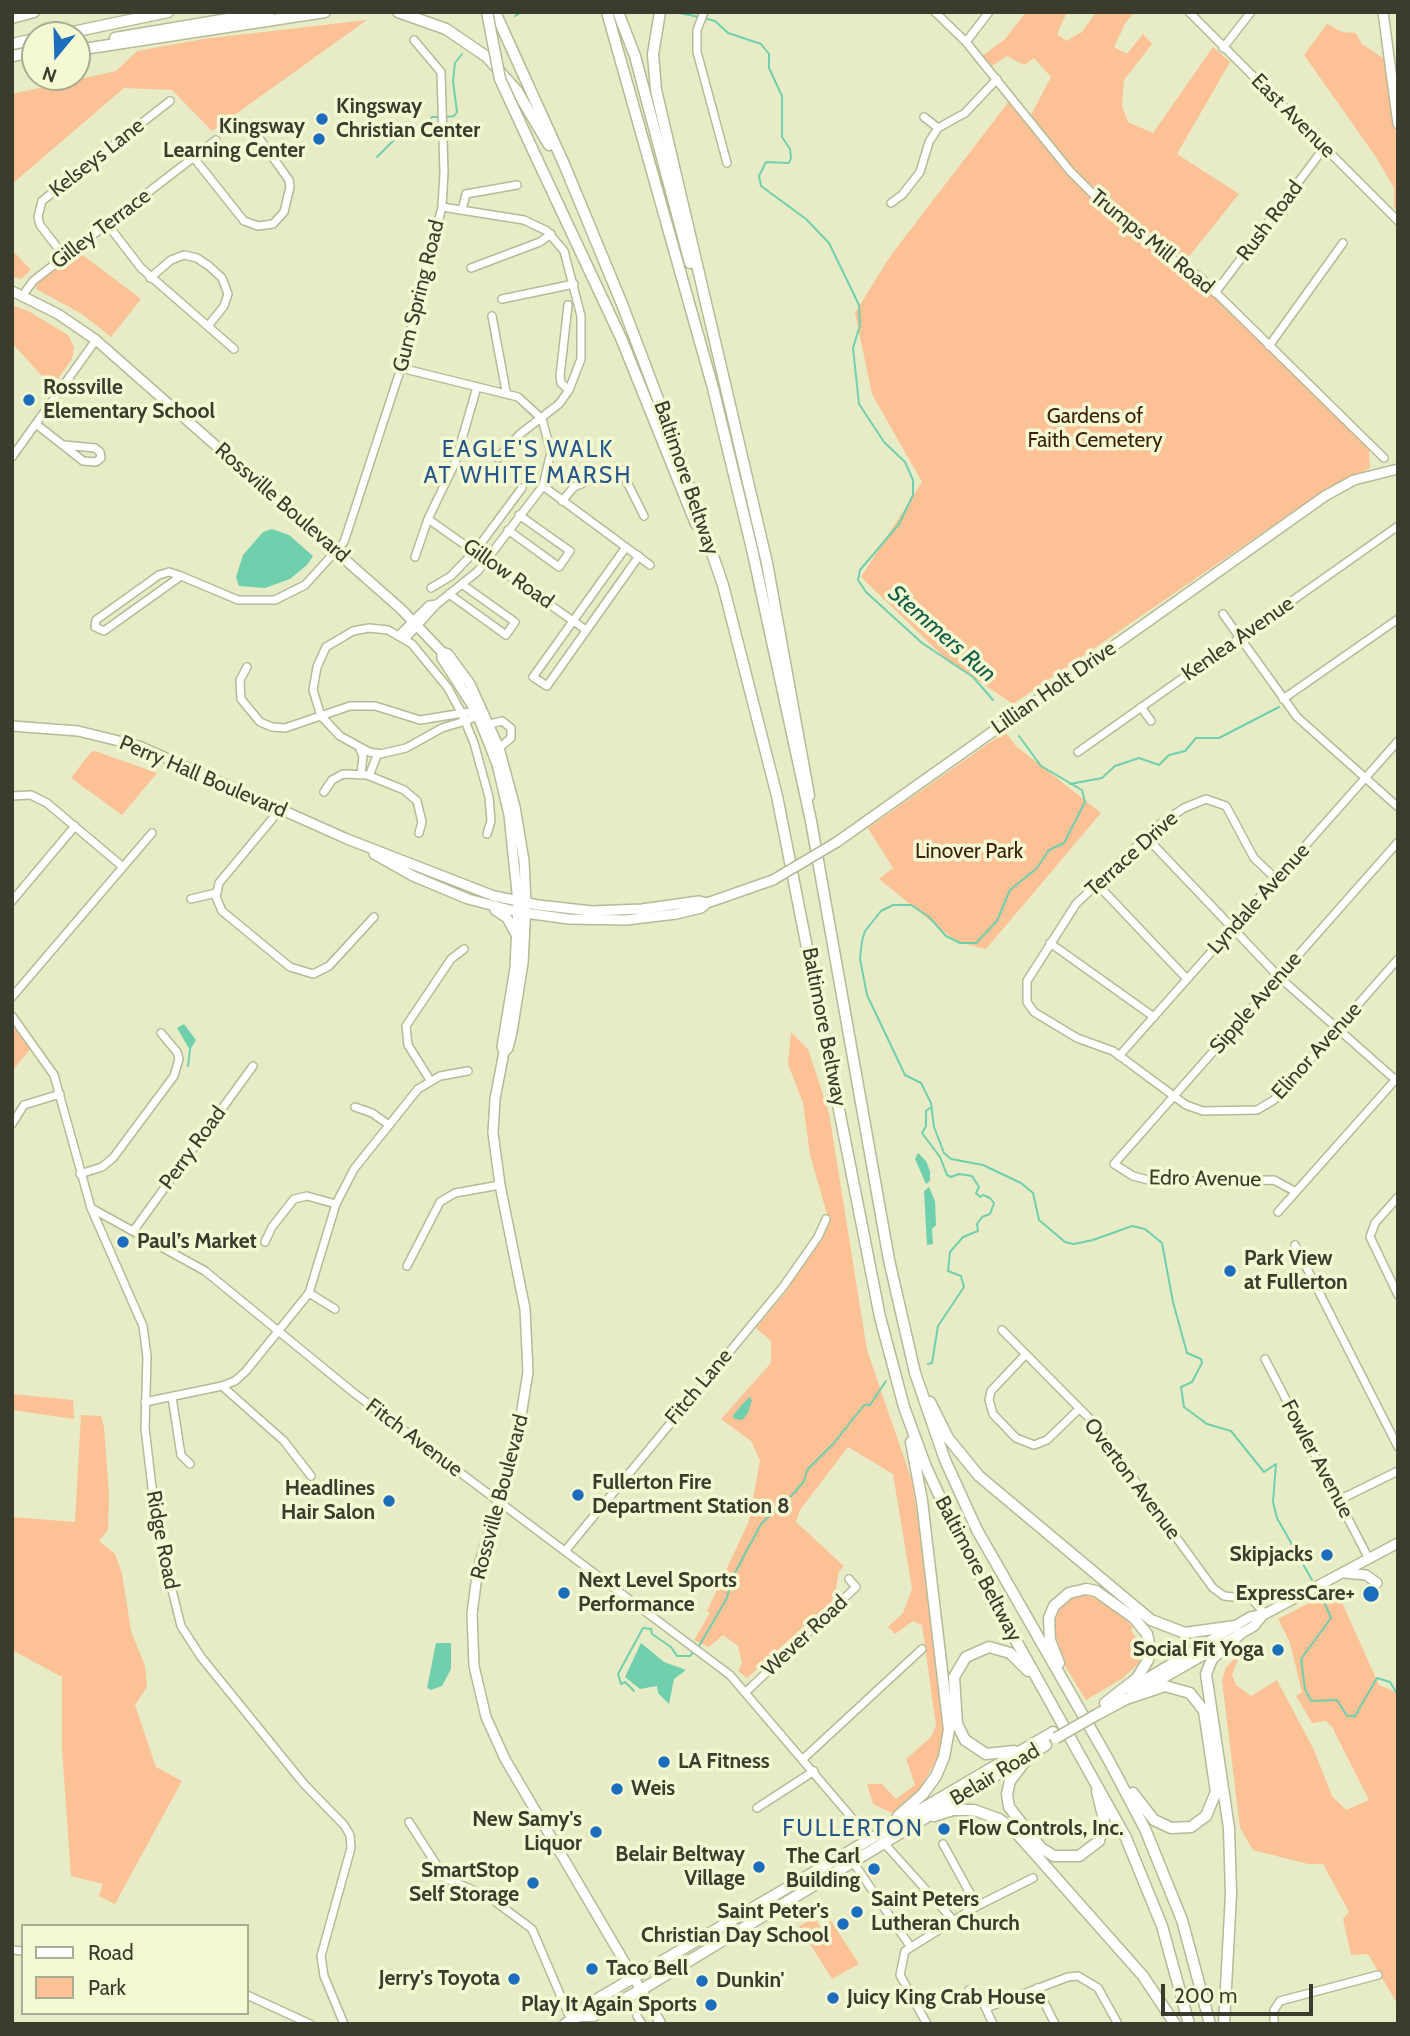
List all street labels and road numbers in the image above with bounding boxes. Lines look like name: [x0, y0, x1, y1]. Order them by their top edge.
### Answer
street label: East Avenue: [1246, 69, 1340, 163]
street label: Kelseys Lane: [45, 113, 149, 203]
street label: Rush Road: [1232, 176, 1308, 266]
street label: Gilley Terrace: [46, 183, 156, 275]
street label: Trumps Mill Road: [1085, 184, 1219, 300]
street label: Gum Spring Road: [388, 218, 450, 374]
street label: Baltimore Beltway: [648, 398, 724, 558]
street label: Rossville Boulevard: [210, 438, 354, 568]
street label: Gillow Road: [458, 534, 558, 614]
street label: Kenlea Avenue: [1177, 591, 1299, 687]
street label: Lillian Holt Drive: [987, 636, 1121, 740]
street label: Perry Hall Boulevard: [116, 730, 290, 824]
street label: Terrace Drive: [1081, 806, 1183, 902]
street label: Lyndale Avenue: [1203, 839, 1315, 959]
street label: Baltimore Beltway: [796, 945, 852, 1109]
street label: Sipple Avenue: [1205, 947, 1307, 1059]
street label: Elinor Avenue: [1267, 997, 1367, 1105]
street label: Perry Road: [154, 1102, 232, 1194]
street label: Edro Avenue: [1149, 1165, 1261, 1193]
street label: Fitch Lane: [660, 1344, 738, 1430]
street label: Fitch Avenue: [361, 1393, 467, 1483]
street label: Fowler Avenue: [1275, 1396, 1359, 1522]
street label: Rossville Boulevard: [466, 1412, 534, 1582]
street label: Overton Avenue: [1078, 1413, 1186, 1545]
street label: Ridge Road: [140, 1488, 184, 1592]
street label: Baltimore Beltway: [929, 1492, 1027, 1646]
street label: Wever Road: [757, 1590, 853, 1682]
street label: Belair Road: [946, 1739, 1044, 1811]

